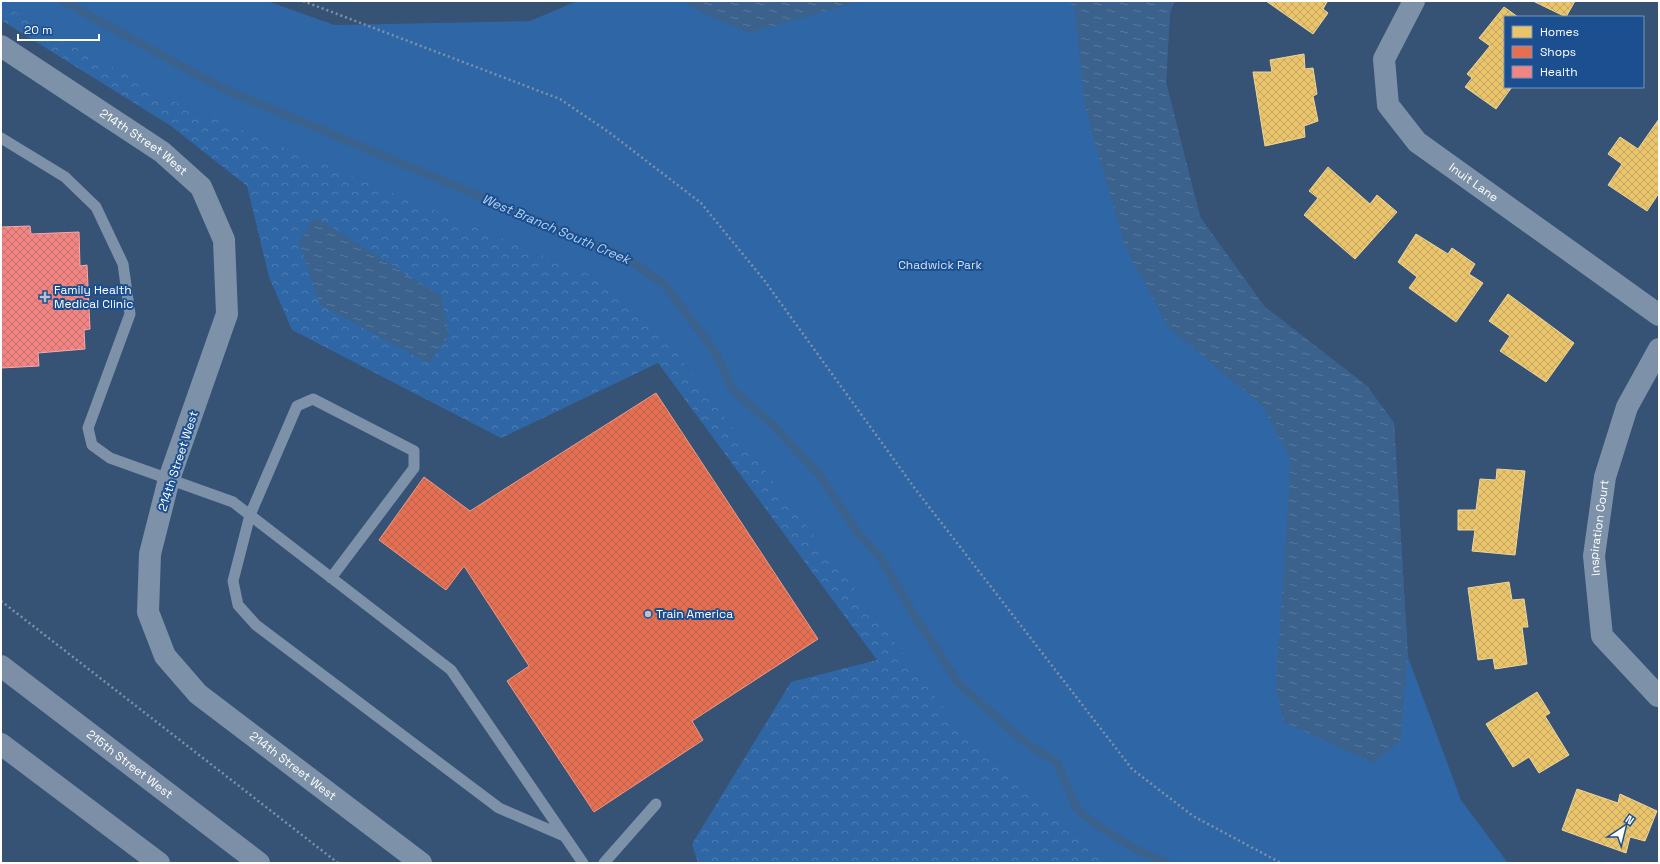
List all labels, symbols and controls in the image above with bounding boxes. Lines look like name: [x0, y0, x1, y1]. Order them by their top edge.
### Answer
scale bar: [18, 16, 99, 42]
legend: [1504, 16, 1644, 88]
text: 20 m: [24, 22, 52, 38]
text: Homes: [1540, 24, 1579, 40]
text: Shops: [1540, 44, 1576, 60]
text: Health: [1540, 64, 1578, 80]
street label: 214th Street West: [97, 105, 191, 179]
street label: Inuit Lane: [1446, 159, 1501, 206]
water label: West Branch South Creek: [479, 190, 635, 269]
park label: Chadwick Park: [898, 257, 982, 273]
place label: Family Health Medical Clinic: [54, 282, 133, 312]
marker: Family Health Medical Clinic: [39, 291, 51, 303]
street label: 214th Street West: [154, 409, 202, 513]
street label: Inspiration Court: [1586, 479, 1613, 577]
place label: Train America: [656, 606, 733, 622]
marker: Train America: [643, 609, 653, 619]
street label: 215th Street West: [83, 726, 176, 802]
street label: 214th Street West: [246, 728, 340, 804]
north arrow: [1604, 808, 1644, 848]
text: N: [1623, 812, 1637, 828]

